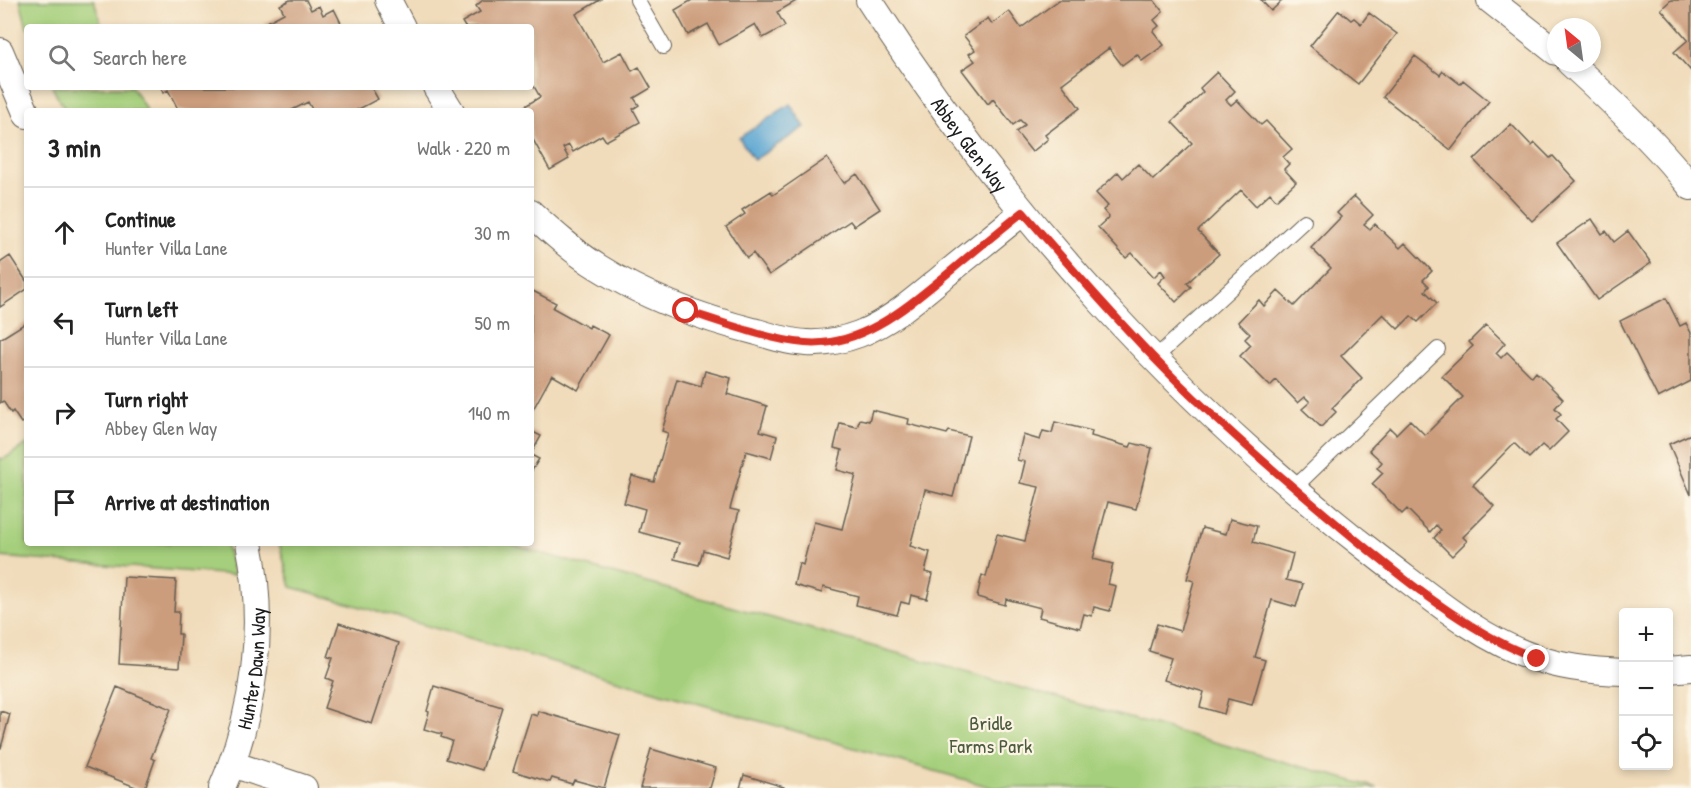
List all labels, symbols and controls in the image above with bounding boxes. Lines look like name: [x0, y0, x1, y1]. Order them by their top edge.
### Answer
north arrow: [1547, 18, 1601, 72]
search box: [24, 24, 534, 90]
icon: search: [45, 41, 78, 74]
text: Search here: [93, 42, 187, 72]
street label: Abbey Glen Way: [925, 91, 1015, 197]
text: 3 min: [48, 130, 101, 165]
text: Walk · 220 m: [417, 134, 510, 161]
text: Continue: [105, 204, 176, 234]
icon: ahead: [48, 216, 81, 249]
text: 30 m: [474, 219, 510, 246]
text: Hunter Villa Lane: [105, 234, 228, 261]
text: Turn left: [105, 294, 178, 324]
route start: [672, 297, 698, 323]
icon: left: [48, 306, 81, 339]
text: 50 m: [474, 309, 510, 336]
text: Hunter Villa Lane: [105, 324, 228, 351]
text: Turn right: [105, 384, 188, 414]
icon: right: [48, 396, 81, 429]
text: 140 m: [468, 399, 510, 426]
text: Abbey Glen Way: [105, 414, 217, 441]
icon: arrive: [48, 486, 81, 519]
text: Arrive at destination: [105, 487, 270, 517]
street label: Hunter Dawn Way: [230, 607, 270, 732]
map controls: [1619, 608, 1673, 770]
button: +: [1619, 608, 1673, 662]
route end: [1523, 645, 1549, 671]
button: −: [1619, 662, 1673, 716]
park label: Bridle Farms Park: [949, 709, 1032, 759]
button: locate: [1619, 716, 1673, 770]

